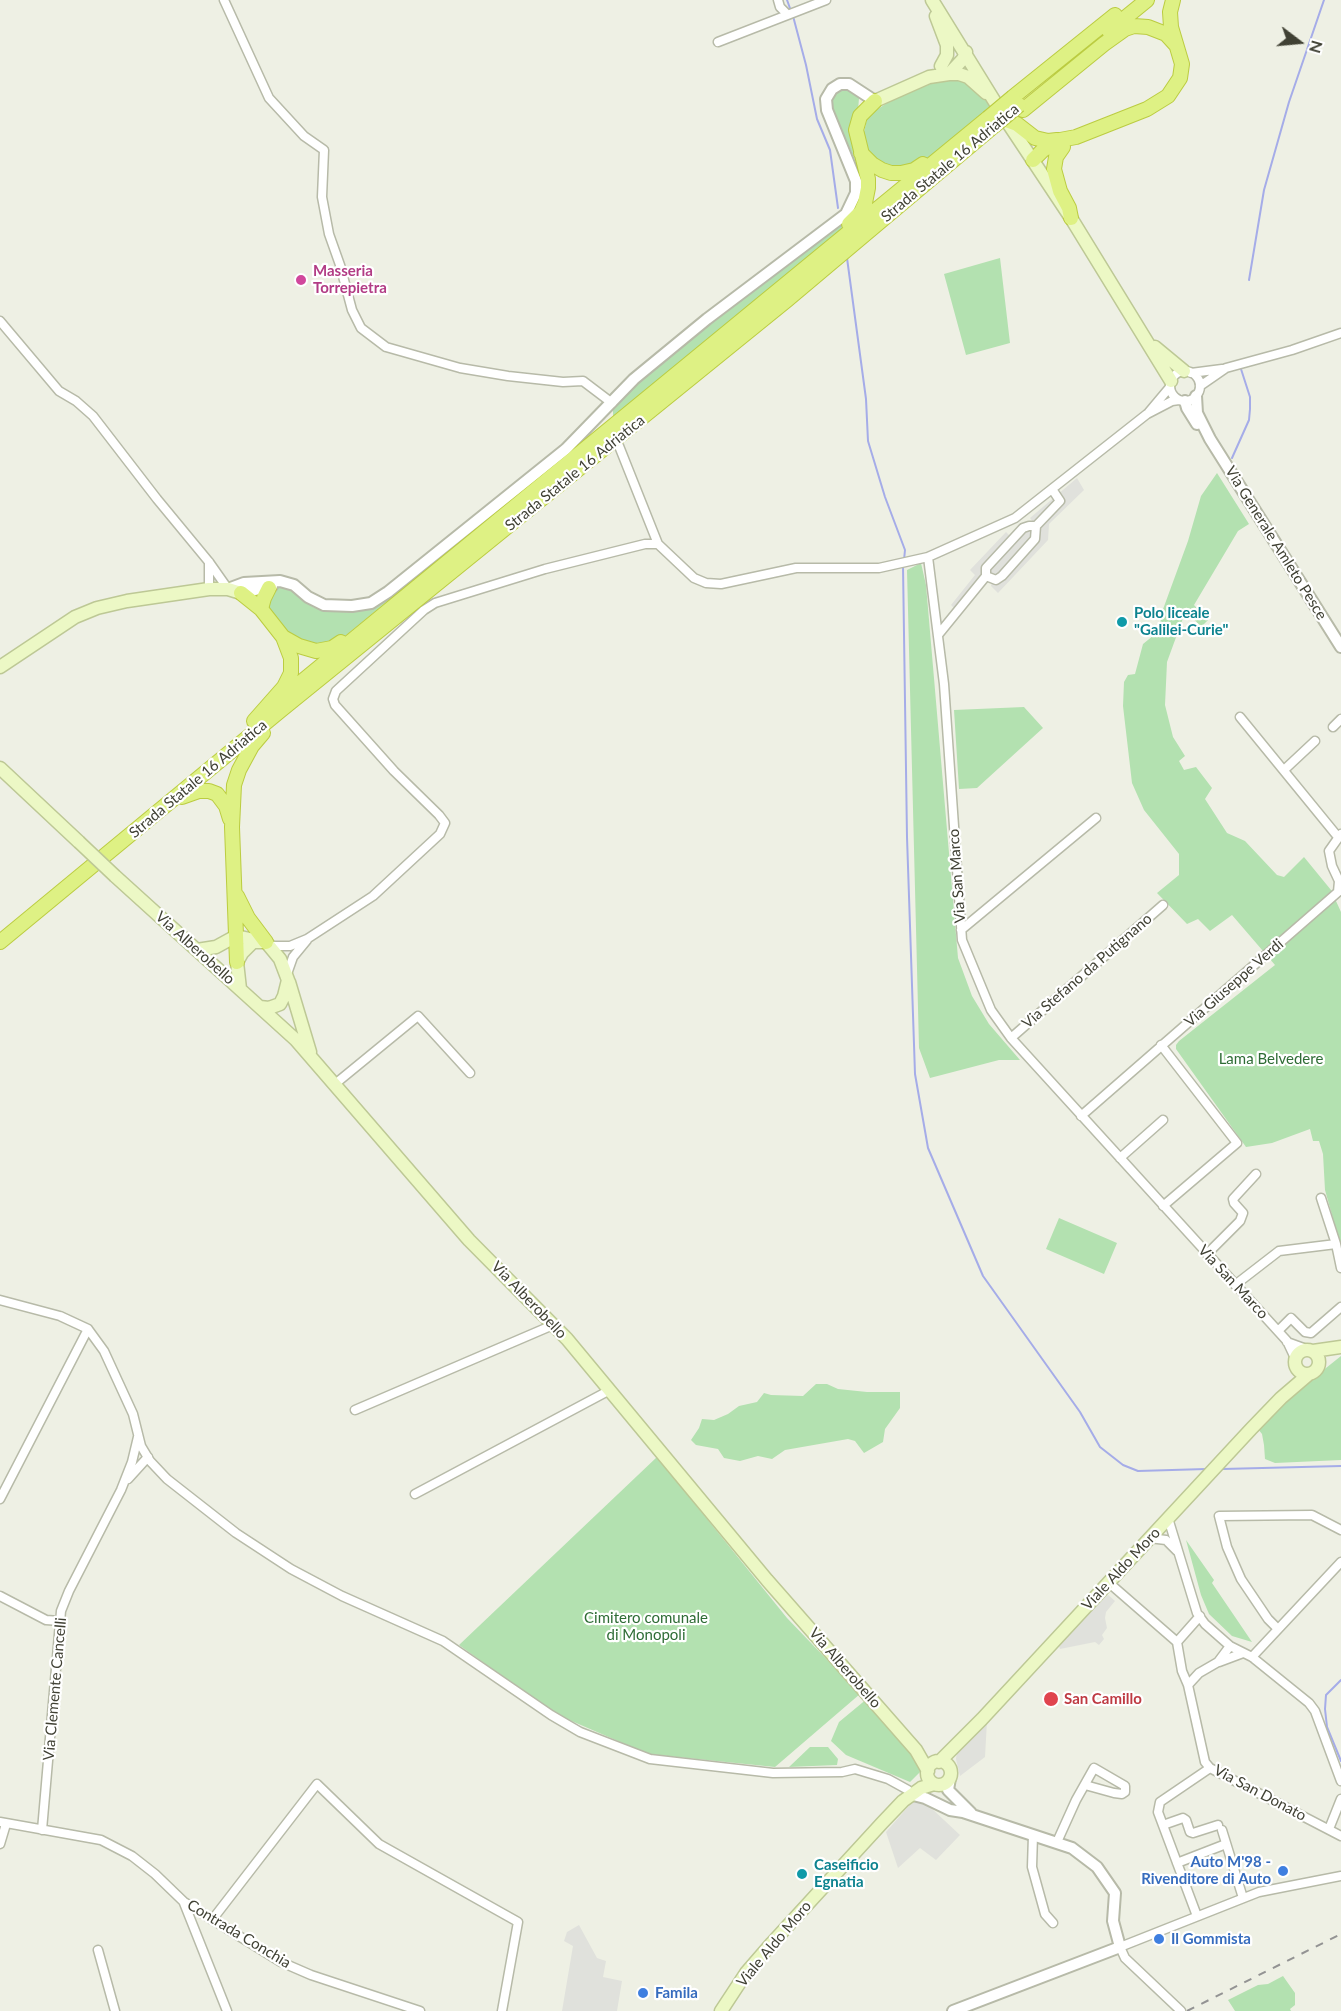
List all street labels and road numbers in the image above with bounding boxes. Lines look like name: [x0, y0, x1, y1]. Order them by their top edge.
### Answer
street label: Strada Statale 16 Adriatica: [877, 100, 1023, 226]
street label: Strada Statale 16 Adriatica: [502, 411, 648, 535]
street label: Via Generale Amleto Pesce: [1221, 463, 1331, 623]
street label: Strada Statale 16 Adriatica: [125, 716, 271, 842]
street label: Via San Marco: [945, 828, 969, 924]
street label: Via Alberobello: [152, 908, 238, 988]
street label: Via Stefano da Putignano: [1018, 910, 1156, 1032]
street label: Via Giuseppe Verdi: [1181, 935, 1287, 1031]
street label: Via San Marco: [1194, 1241, 1272, 1323]
street label: Via Alberobello: [488, 1258, 570, 1342]
street label: Viale Aldo Moro: [1078, 1524, 1164, 1614]
street label: Via Clemente Cancelli: [40, 1617, 70, 1761]
street label: Via Alberobello: [805, 1624, 885, 1712]
street label: Via San Donato: [1211, 1761, 1309, 1825]
street label: Contrada Conchia: [184, 1896, 294, 1972]
street label: Viale Aldo Moro: [733, 1897, 815, 1991]

